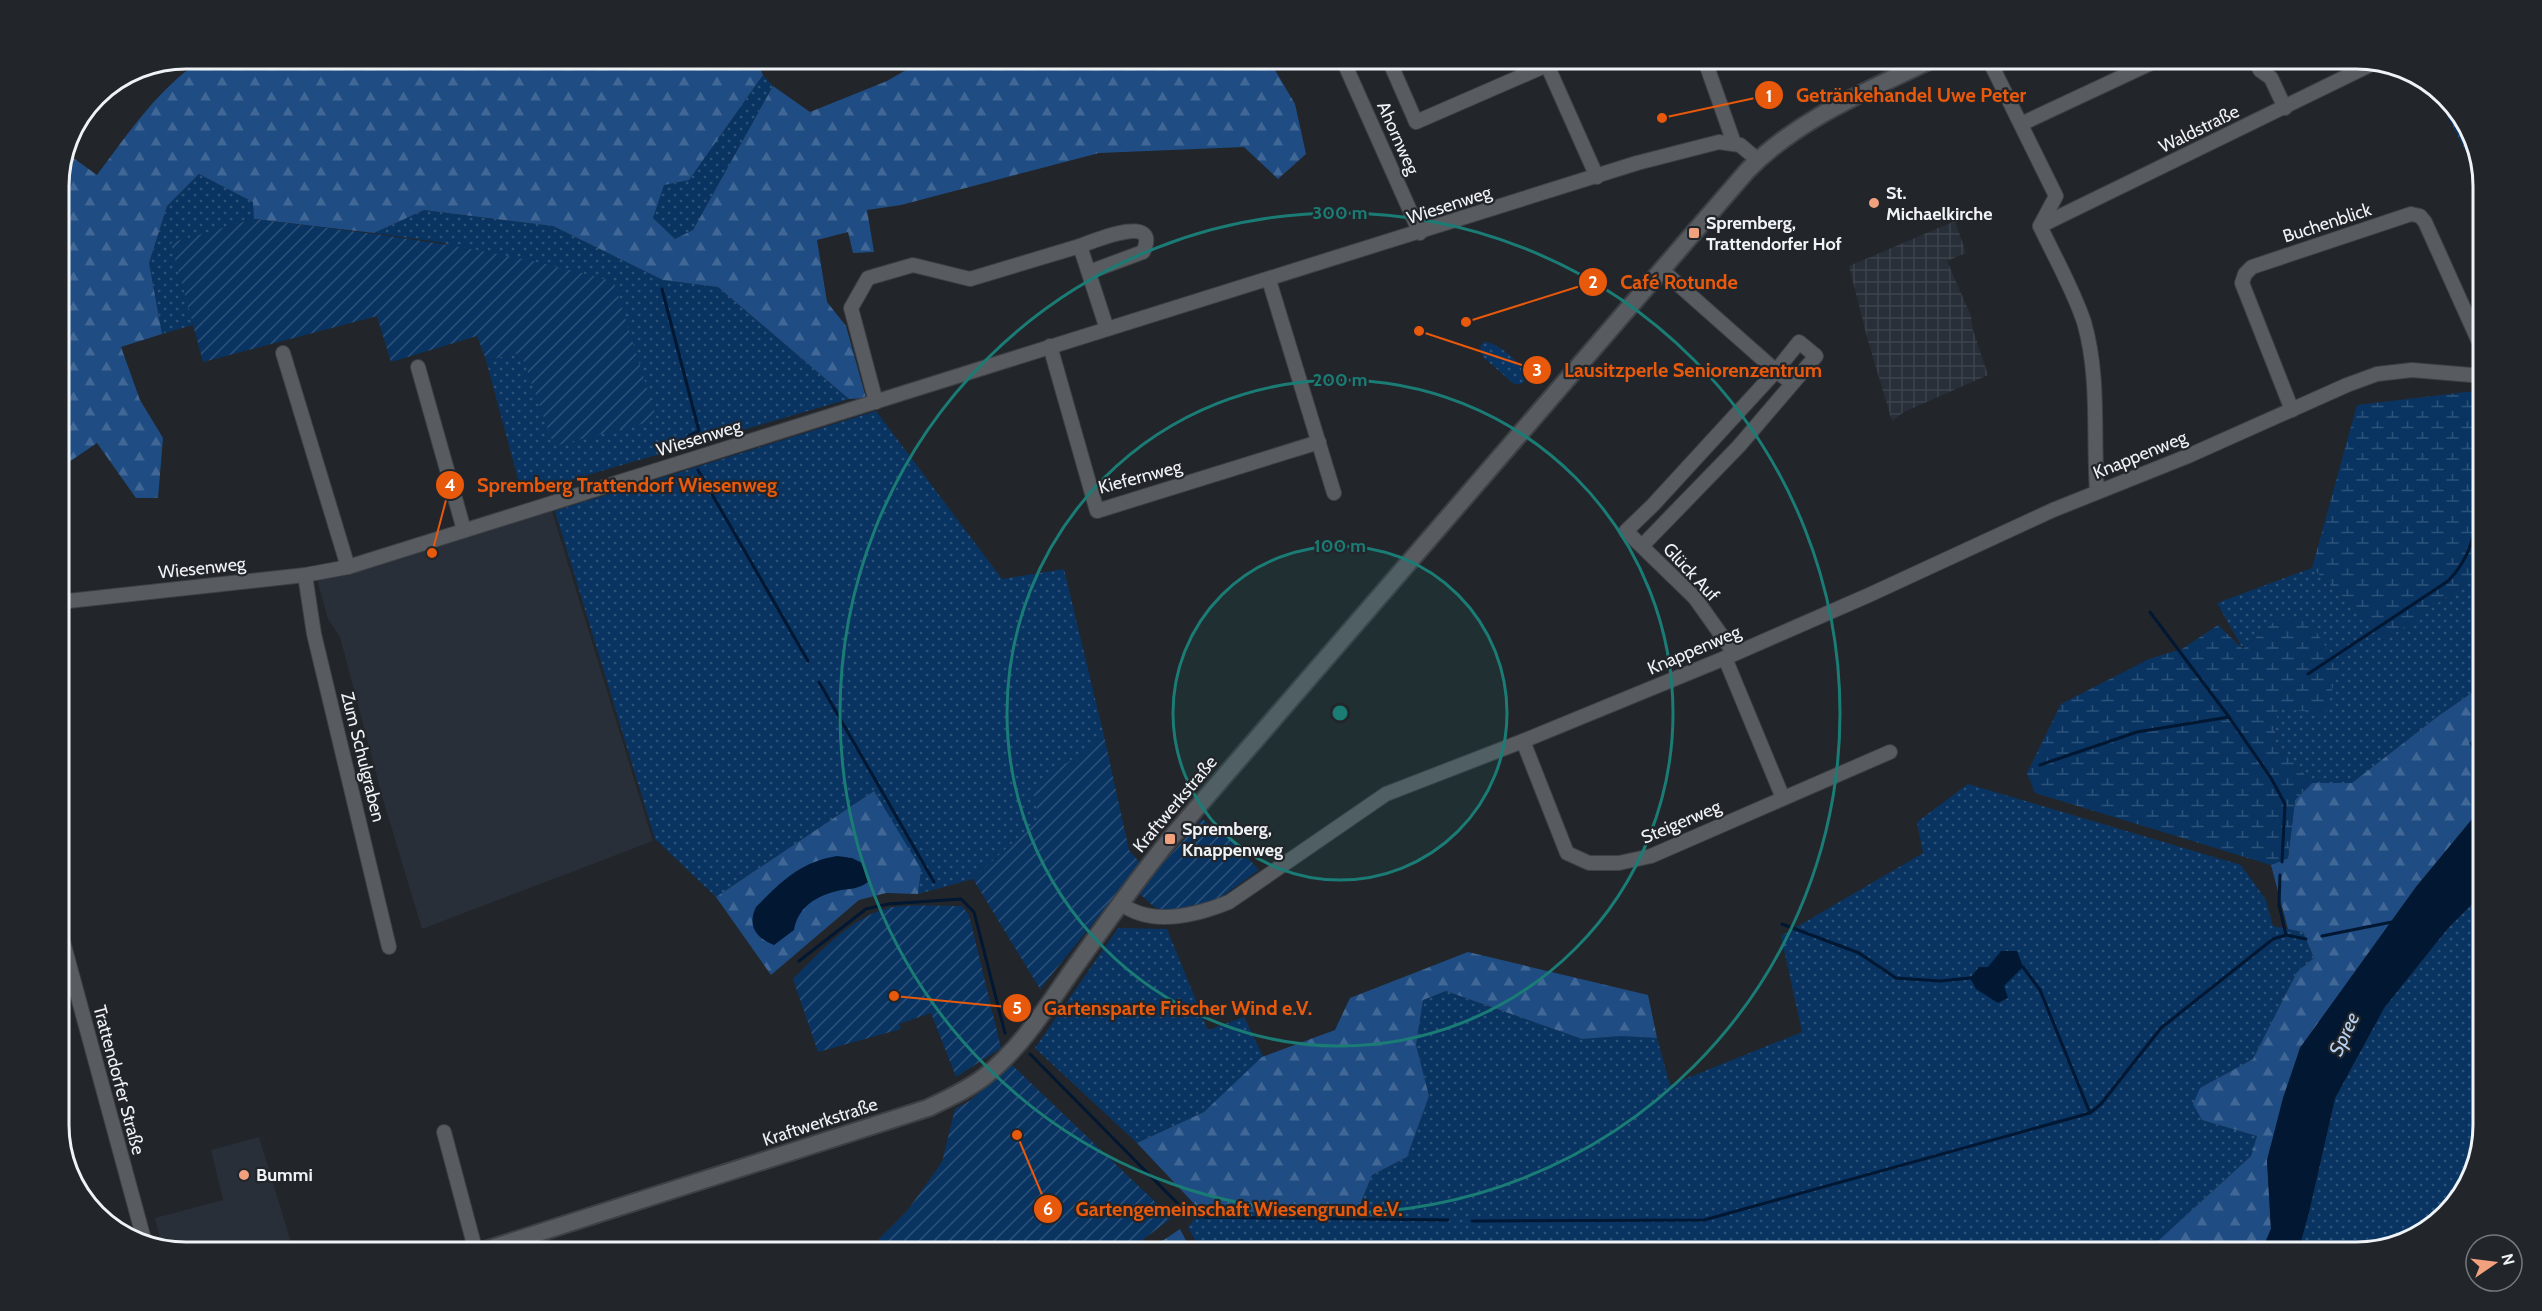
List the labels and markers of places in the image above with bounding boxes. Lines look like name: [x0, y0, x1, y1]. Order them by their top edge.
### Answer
callout: Getränkehandel Uwe Peter: [1754, 76, 2038, 114]
place label: St. Michaelkirche: [1886, 182, 1992, 225]
marker: St. Michaelkirche: [1867, 196, 1881, 210]
place label: Spremberg, Trattendorfer Hof: [1706, 212, 1842, 255]
marker: Spremberg, Trattendorfer Hof: [1687, 226, 1701, 240]
callout: Café Rotunde: [1578, 263, 1750, 301]
callout: Lausitzperle Seniorenzentrum: [1522, 351, 1834, 389]
callout: Spremberg Trattendorf Wiesenweg: [435, 466, 789, 504]
centre of rings: [1330, 703, 1350, 723]
place label: Spremberg, Knappenweg: [1182, 818, 1283, 861]
marker: Spremberg, Knappenweg: [1163, 832, 1177, 846]
callout: Gartensparte Frischer Wind e.V.: [1002, 989, 1324, 1027]
place label: Bummi: [256, 1164, 313, 1186]
marker: Bummi: [237, 1168, 251, 1182]
callout: Gartengemeinschaft Wiesengrund e.V.: [1033, 1190, 1414, 1228]

